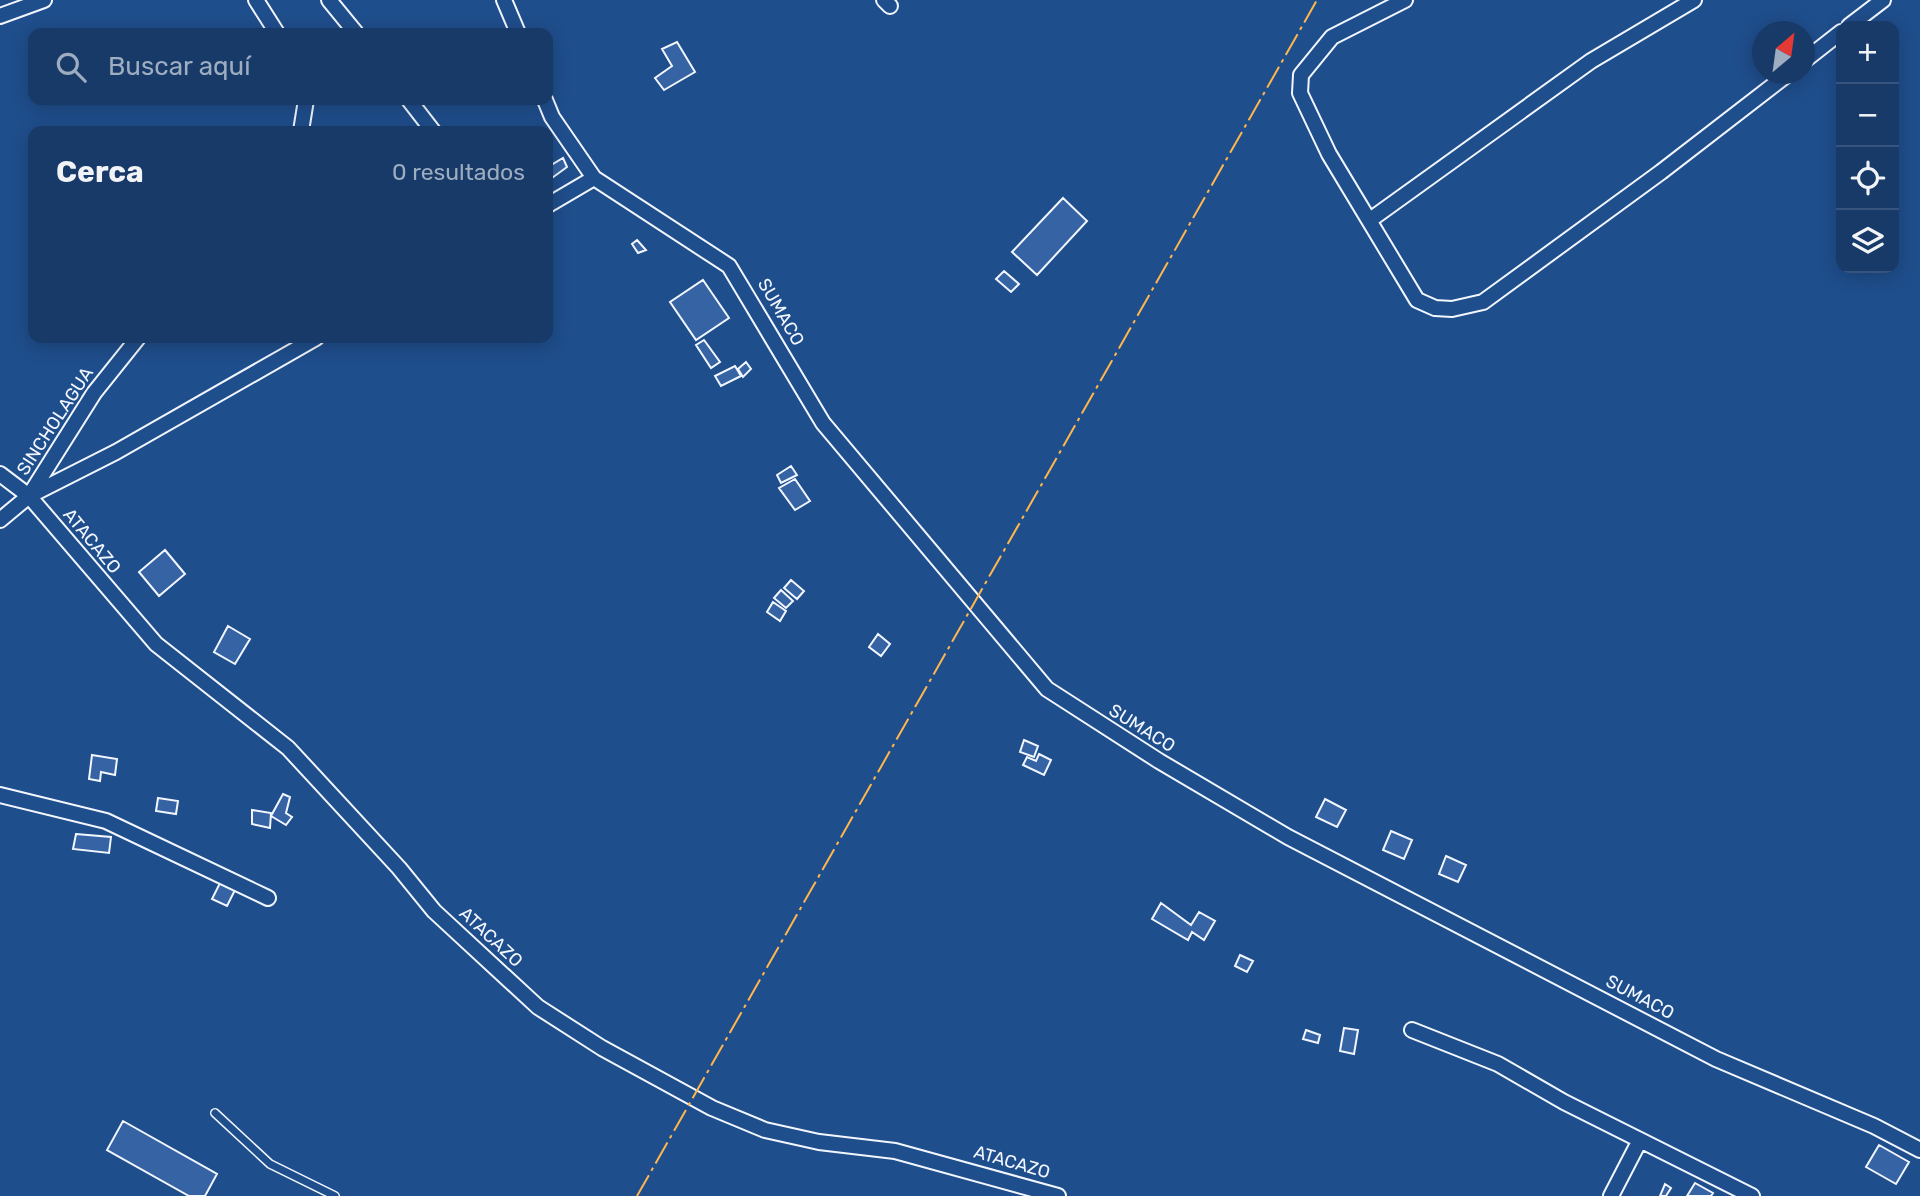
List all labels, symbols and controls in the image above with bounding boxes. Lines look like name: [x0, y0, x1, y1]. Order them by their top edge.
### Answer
north arrow: [1752, 21, 1815, 84]
map controls: [1836, 21, 1899, 273]
button: +: [1836, 21, 1899, 84]
search box: [28, 28, 553, 105]
icon: search: [52, 48, 90, 86]
text: Buscar aquí: [108, 51, 250, 82]
button: −: [1836, 84, 1899, 147]
button: locate: [1836, 147, 1899, 210]
text: Cerca: [56, 154, 144, 190]
text: 0 resultados: [392, 158, 525, 186]
button: layers: [1836, 210, 1899, 273]
street label: SUMACO: [753, 274, 809, 350]
street label: SINCHOLAGUA: [12, 363, 98, 479]
street label: ATACAZO: [58, 504, 126, 578]
street label: SUMACO: [1105, 699, 1179, 757]
street label: ATACAZO: [455, 902, 527, 972]
street label: SUMACO: [1602, 970, 1678, 1024]
street label: ATACAZO: [971, 1141, 1053, 1183]

